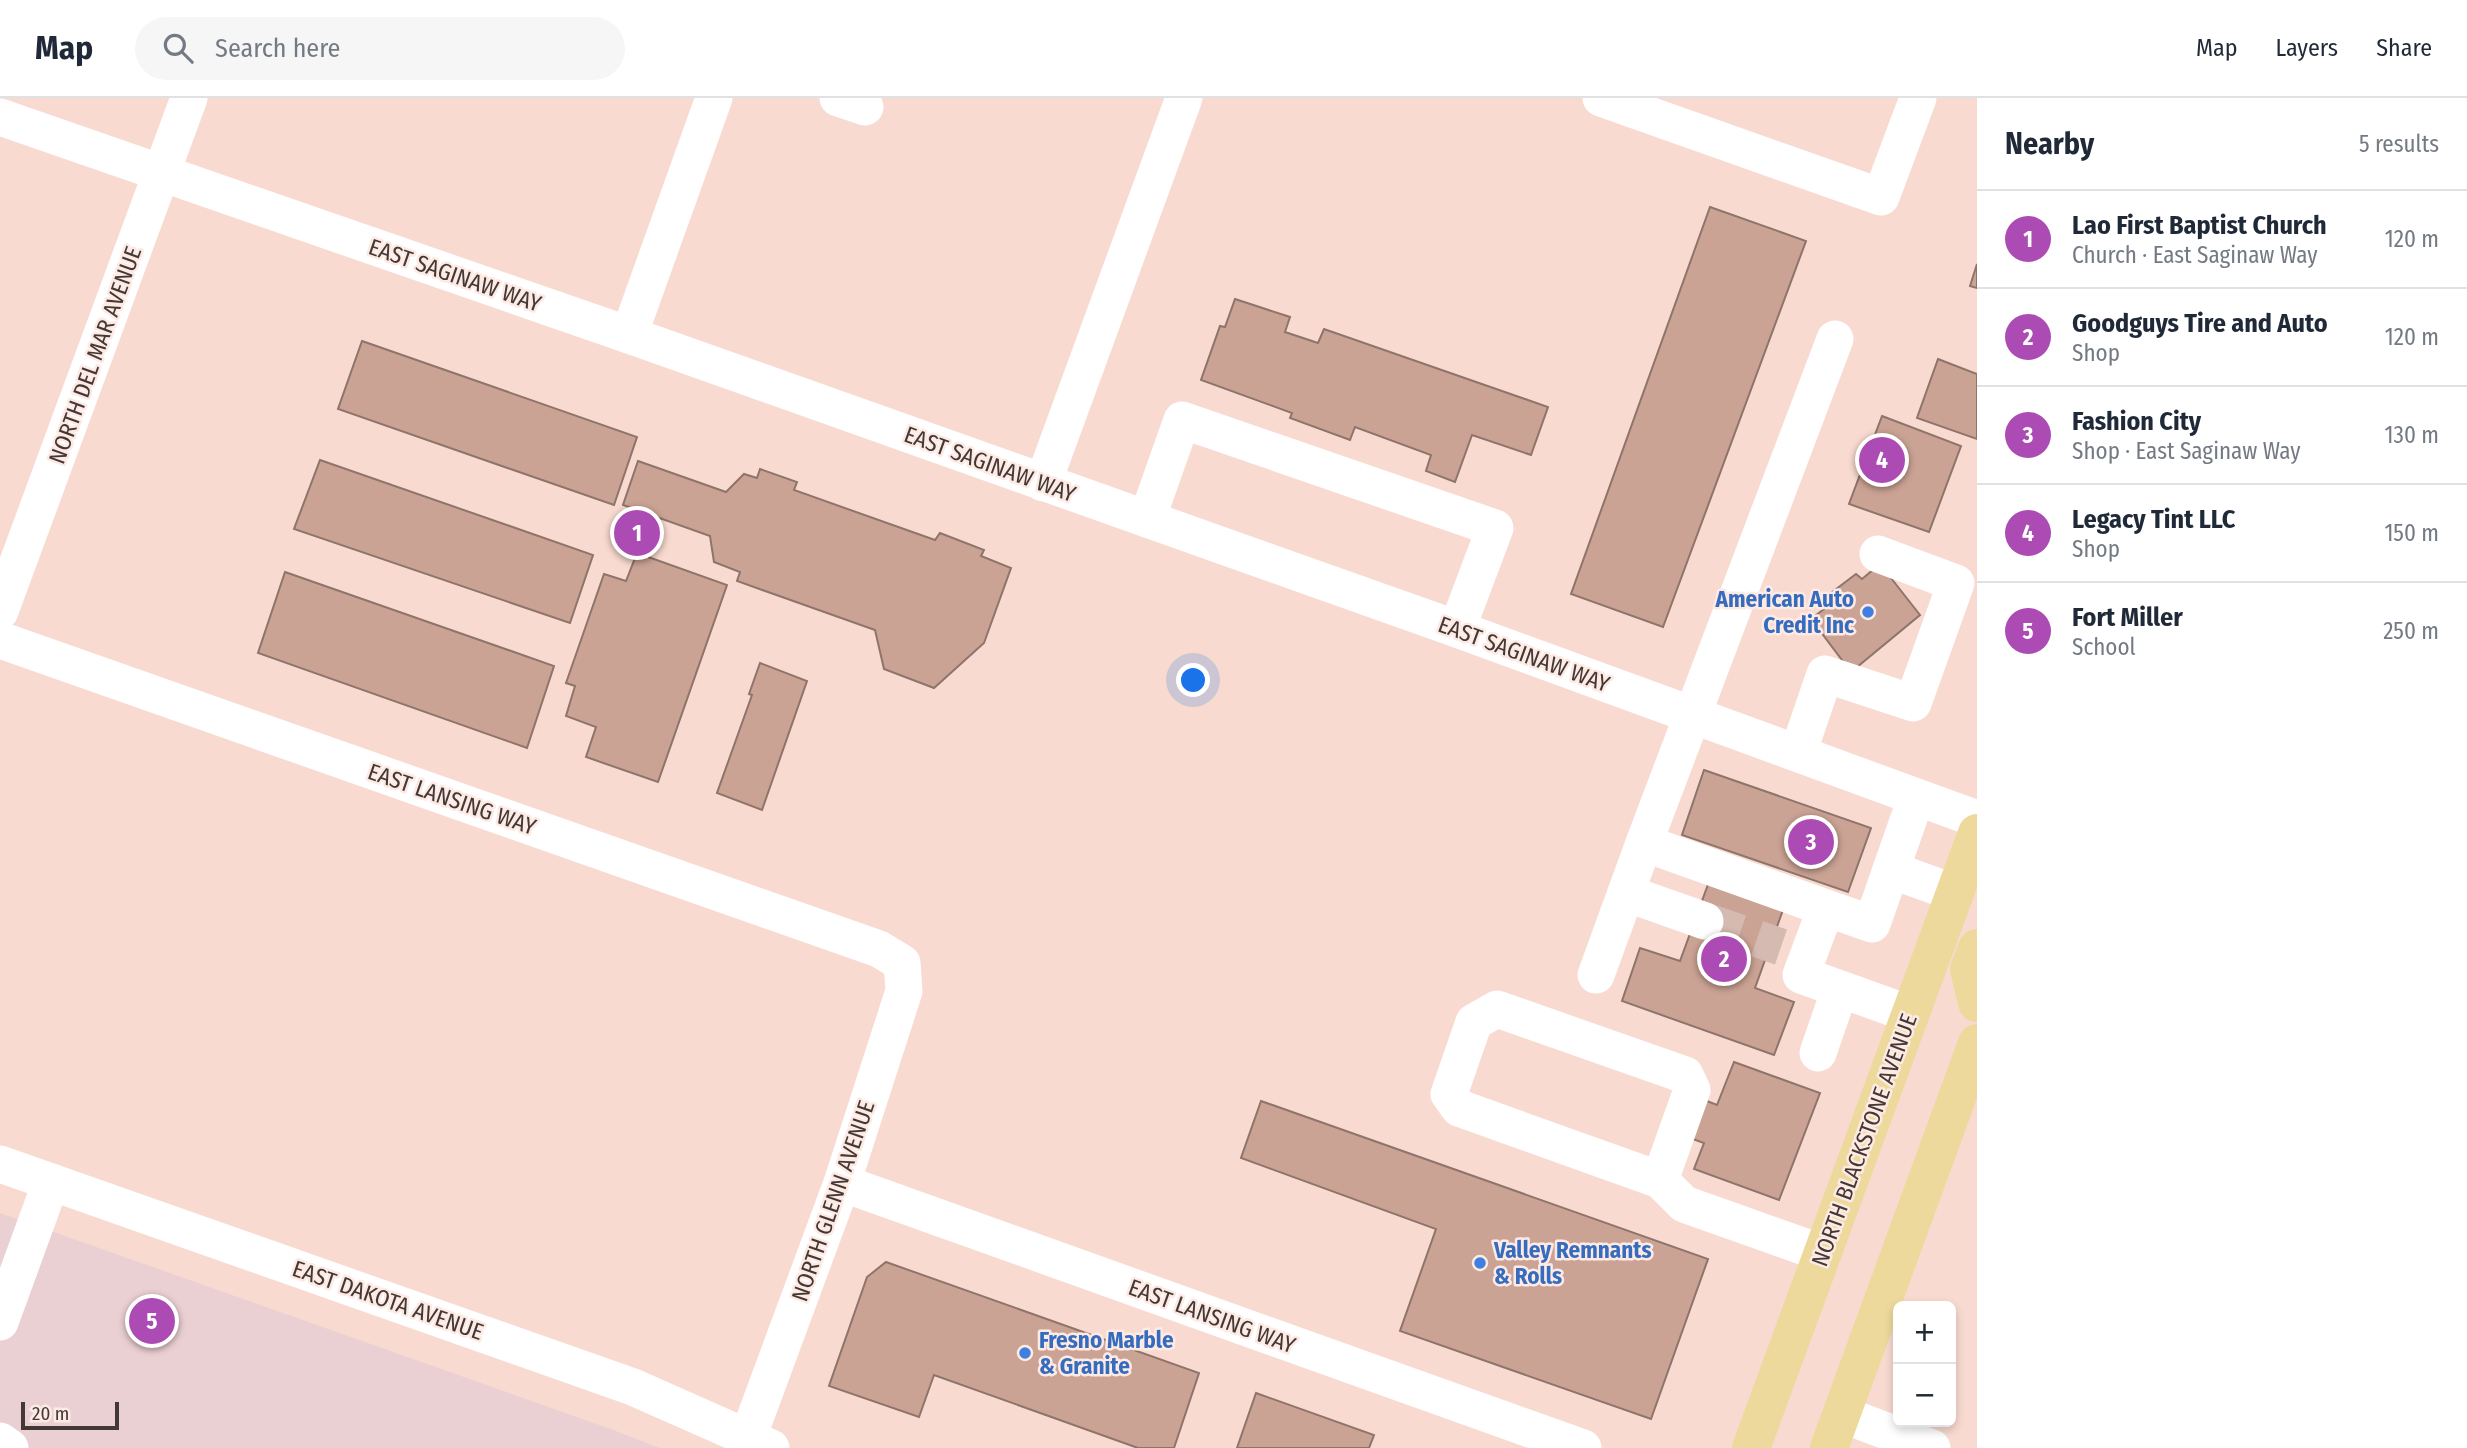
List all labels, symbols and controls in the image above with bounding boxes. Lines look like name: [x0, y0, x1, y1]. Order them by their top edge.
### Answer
search box: [135, 17, 625, 80]
text: Map: [35, 28, 93, 68]
icon: search: [159, 29, 197, 67]
text: Search here: [215, 33, 340, 64]
text: Map: [2196, 34, 2238, 62]
text: Layers: [2276, 34, 2338, 62]
text: Share: [2376, 34, 2432, 62]
text: Nearby: [2005, 126, 2094, 162]
text: 5 results: [2359, 130, 2439, 158]
text: Lao First Baptist Church: [2072, 210, 2327, 241]
text: 1: [2023, 225, 2033, 253]
text: 120 m: [2385, 225, 2439, 253]
street label: EAST SAGINAW WAY: [365, 232, 545, 318]
text: Church · East Saginaw Way: [2072, 241, 2318, 269]
street label: NORTH DEL MAR AVENUE: [43, 243, 147, 467]
text: Goodguys Tire and Auto: [2072, 308, 2328, 339]
text: 2: [2023, 323, 2033, 351]
text: 120 m: [2385, 323, 2439, 351]
text: Shop: [2072, 339, 2120, 367]
text: Fashion City: [2072, 406, 2201, 437]
street label: EAST SAGINAW WAY: [900, 420, 1080, 508]
text: 3: [2023, 421, 2033, 449]
text: 130 m: [2385, 421, 2439, 449]
pin: 4: [1859, 434, 1905, 486]
text: Shop · East Saginaw Way: [2072, 437, 2300, 465]
text: Legacy Tint LLC: [2072, 504, 2236, 535]
pin: 1: [614, 507, 660, 559]
text: 4: [2022, 519, 2034, 547]
text: 150 m: [2384, 519, 2439, 547]
text: Shop: [2072, 535, 2120, 563]
place label: American Auto Credit Inc: [1714, 585, 1854, 639]
text: Fort Miller: [2072, 602, 2183, 633]
marker: American Auto Credit Inc: [1860, 604, 1876, 620]
street label: EAST SAGINAW WAY: [1434, 610, 1614, 698]
text: 5: [2022, 617, 2034, 645]
text: 250 m: [2383, 617, 2439, 645]
text: School: [2072, 633, 2136, 661]
your location: [1176, 663, 1210, 697]
street label: EAST LANSING WAY: [364, 757, 540, 841]
pin: 3: [1788, 816, 1834, 868]
pin: 2: [1701, 933, 1747, 985]
street label: NORTH BLACKSTONE AVENUE: [1805, 1010, 1923, 1270]
street label: NORTH GLENN AVENUE: [785, 1097, 881, 1305]
place label: Valley Remnants & Rolls: [1493, 1236, 1652, 1290]
street label: EAST DAKOTA AVENUE: [289, 1254, 487, 1346]
marker: Valley Remnants & Rolls: [1472, 1255, 1488, 1271]
street label: EAST LANSING WAY: [1125, 1273, 1300, 1359]
pin: 5: [129, 1295, 175, 1347]
map controls: [1893, 1301, 1956, 1427]
button: +: [1893, 1301, 1956, 1364]
place label: Fresno Marble & Granite: [1039, 1326, 1174, 1380]
marker: Fresno Marble & Granite: [1017, 1345, 1033, 1361]
button: −: [1893, 1364, 1956, 1427]
scale bar: [21, 1399, 119, 1431]
text: 20 m: [32, 1402, 69, 1425]

